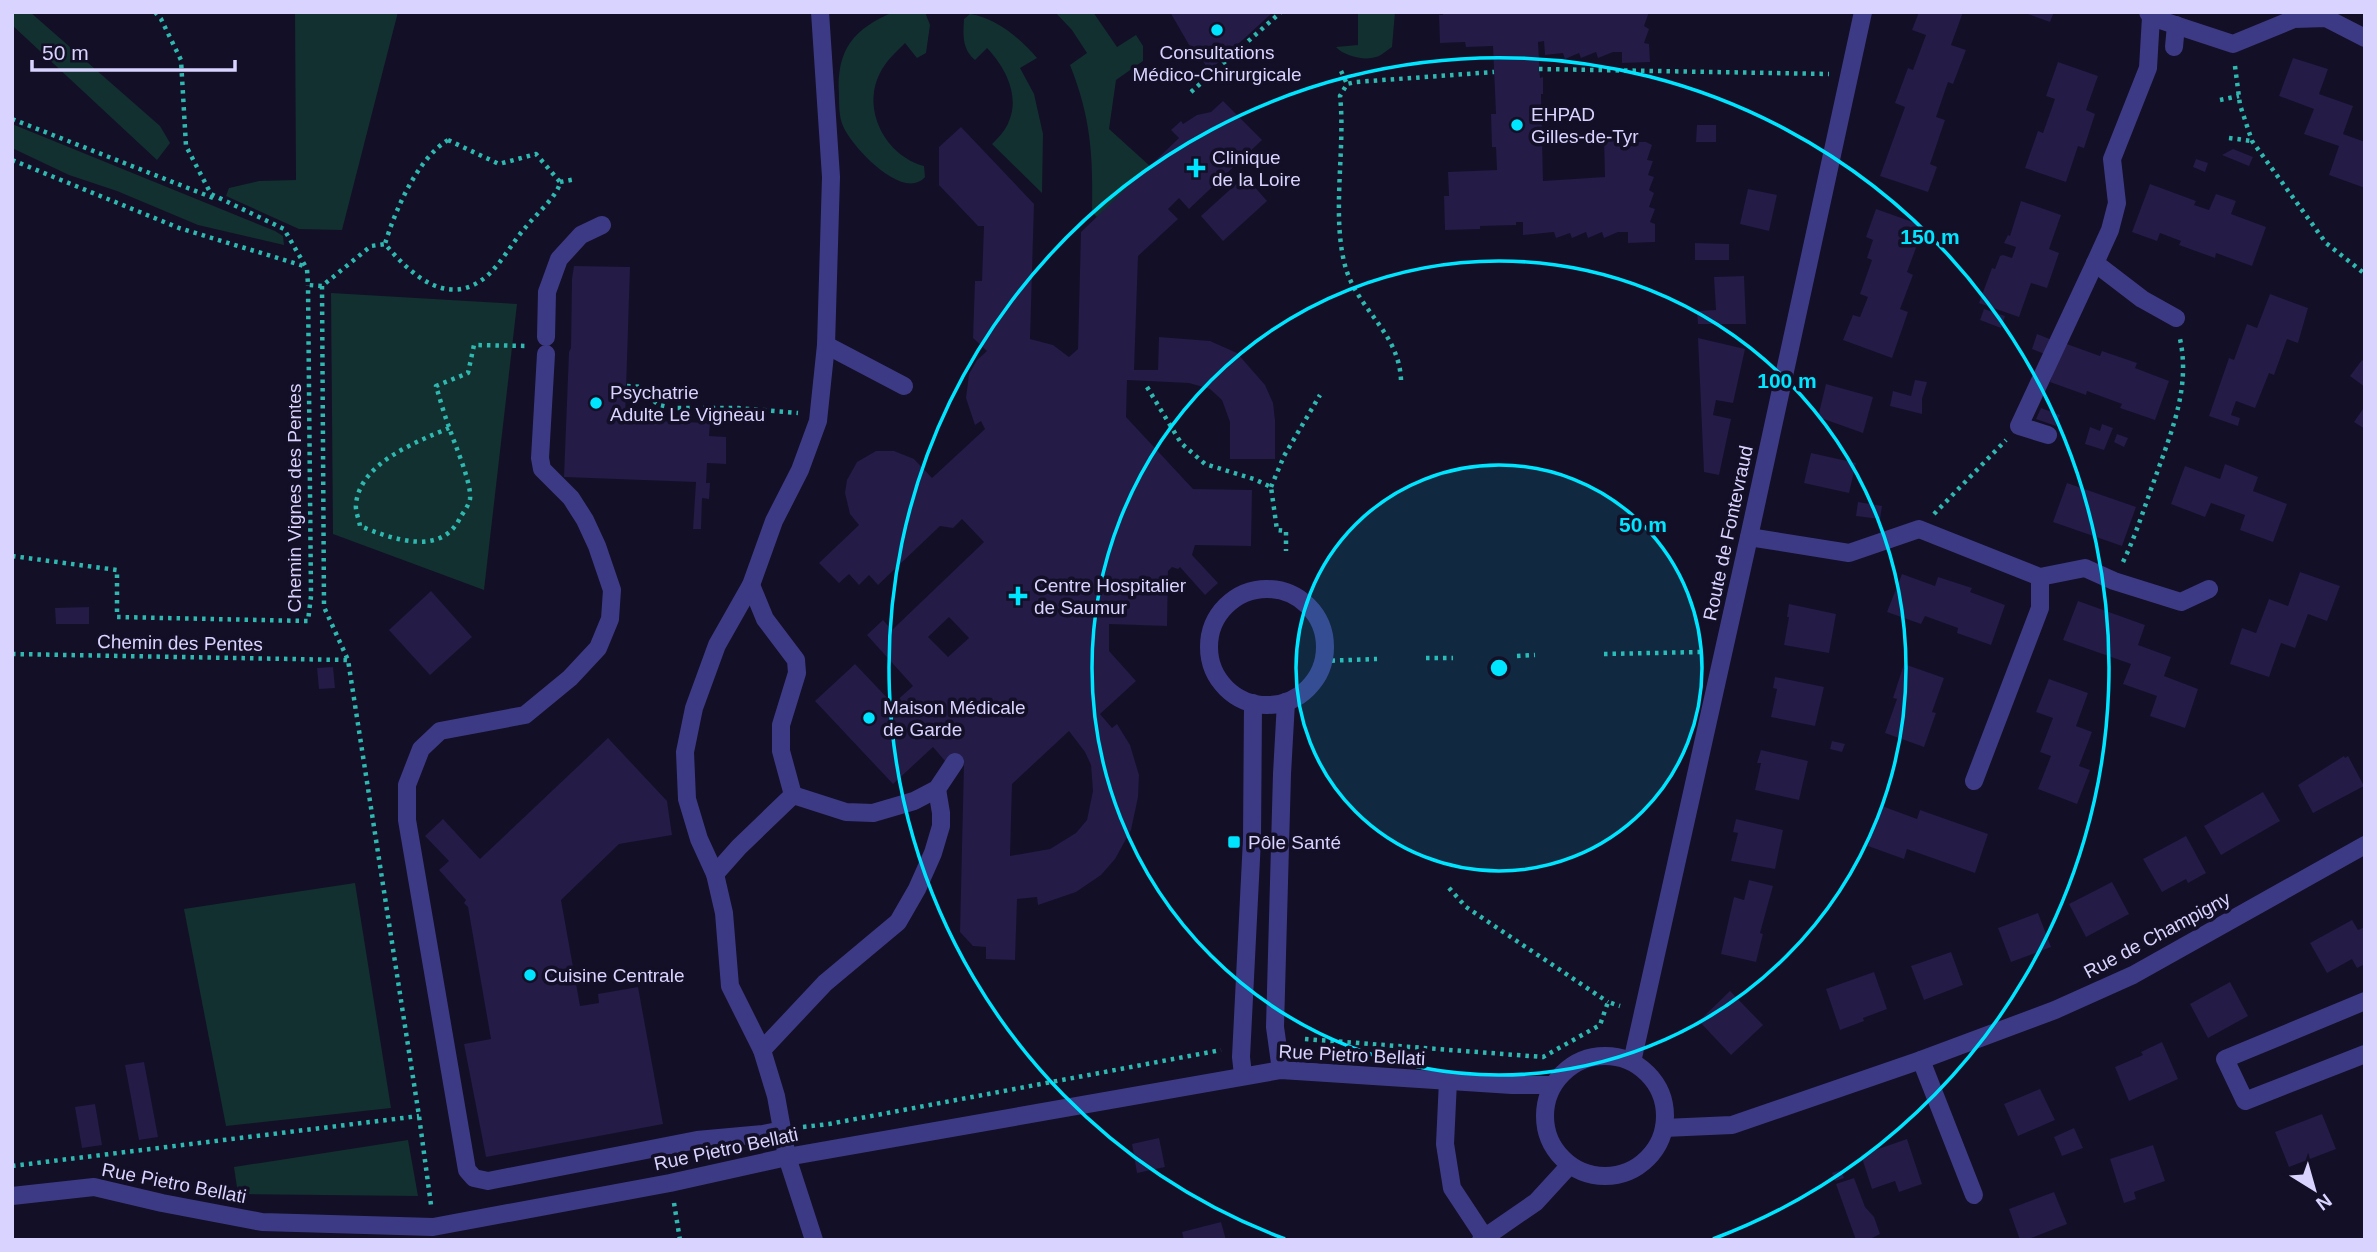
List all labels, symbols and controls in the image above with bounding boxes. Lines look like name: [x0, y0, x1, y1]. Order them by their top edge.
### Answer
marker: Consultations Médico-Chirurgicale: [1209, 22, 1225, 38]
scale bar: [32, 28, 234, 72]
text: 50 m: [42, 41, 89, 64]
place label: Consultations Médico-Chirurgicale: [1133, 42, 1301, 85]
place label: EHPAD Gilles-de-Tyr: [1531, 104, 1639, 147]
marker: EHPAD Gilles-de-Tyr: [1509, 117, 1525, 133]
place label: Clinique de la Loire: [1212, 147, 1301, 190]
marker: Clinique de la Loire: [1186, 158, 1206, 178]
text: 150 m: [1900, 225, 1960, 248]
text: 100 m: [1757, 369, 1817, 392]
place label: Psychatrie Adulte Le Vigneau: [610, 382, 765, 425]
street label: Chemin Vignes des Pentes: [284, 384, 305, 612]
marker: Psychatrie Adulte Le Vigneau: [588, 395, 604, 411]
street label: Route de Fontevraud: [1699, 444, 1757, 622]
text: 50 m: [1619, 513, 1667, 536]
place label: Centre Hospitalier de Saumur: [1034, 575, 1187, 618]
marker: Centre Hospitalier de Saumur: [1008, 586, 1028, 606]
street label: Chemin des Pentes: [97, 631, 263, 655]
centre of rings: [1487, 656, 1511, 680]
place label: Maison Médicale de Garde: [883, 697, 1026, 740]
marker: Maison Médicale de Garde: [861, 710, 877, 726]
place label: Pôle Santé: [1248, 832, 1341, 853]
marker: Pôle Santé: [1226, 834, 1242, 850]
street label: Rue de Champigny: [2080, 887, 2234, 982]
place label: Cuisine Centrale: [544, 965, 684, 986]
marker: Cuisine Centrale: [522, 967, 538, 983]
street label: Rue Pietro Bellati: [1278, 1041, 1426, 1069]
street label: Rue Pietro Bellati: [652, 1123, 800, 1175]
north arrow: [2279, 1154, 2349, 1224]
street label: Rue Pietro Bellati: [100, 1159, 248, 1207]
text: N: [2312, 1190, 2336, 1215]

